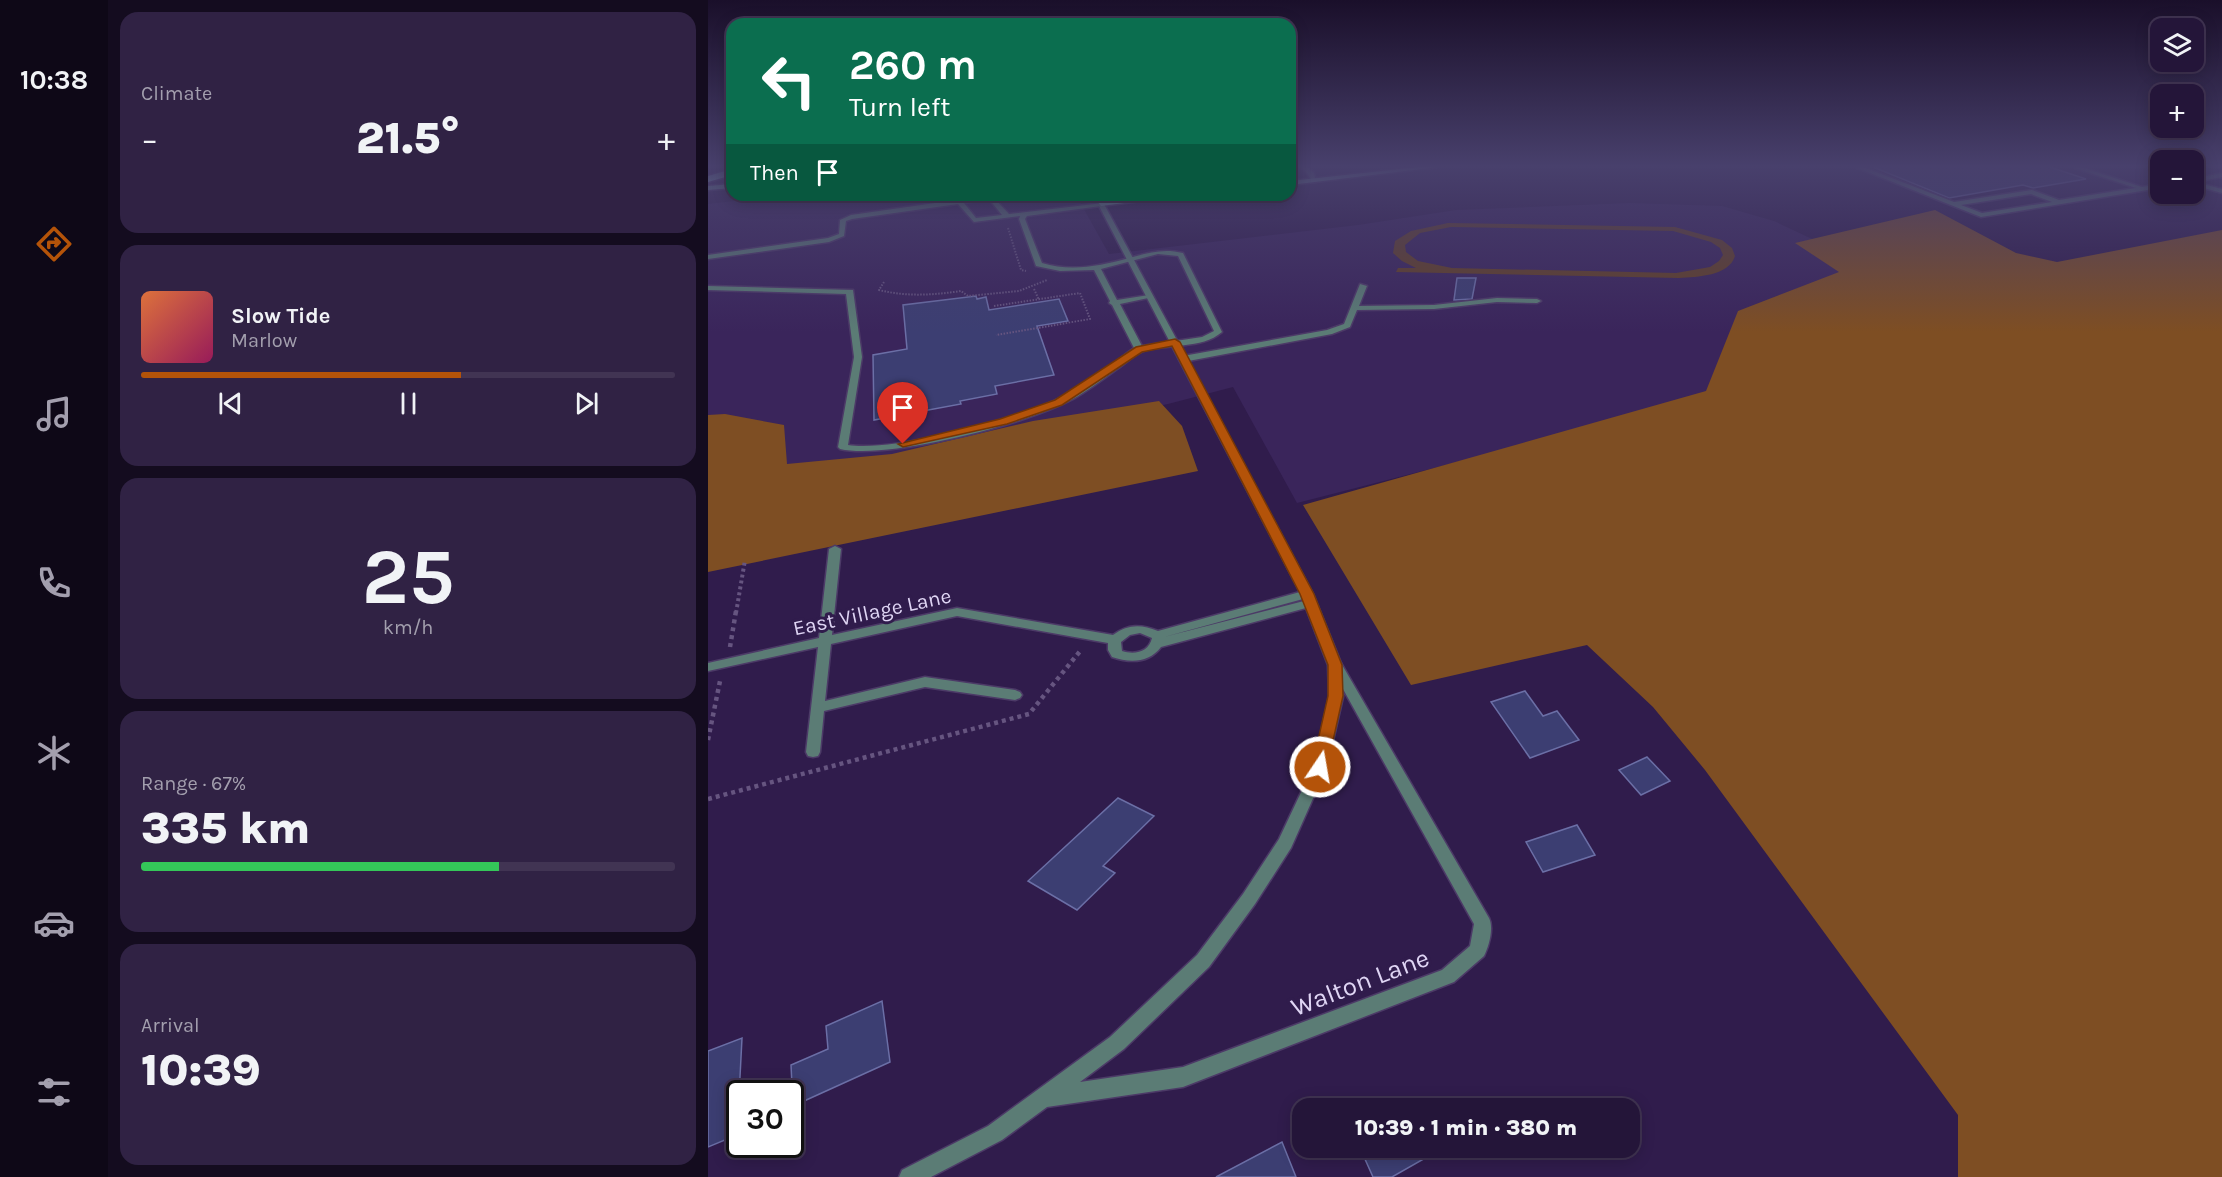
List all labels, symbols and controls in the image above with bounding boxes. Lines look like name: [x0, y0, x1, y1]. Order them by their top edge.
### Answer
map controls: [2150, 18, 2204, 204]
button: layers: [2150, 18, 2204, 72]
text: 260 m: [849, 40, 977, 90]
icon: left: [750, 42, 828, 120]
text: 10:38: [20, 64, 88, 96]
text: Climate: [141, 82, 212, 105]
button: +: [2150, 84, 2204, 138]
text: Turn left: [849, 91, 950, 123]
text: 21.5°: [356, 112, 460, 164]
text: −: [141, 120, 158, 158]
text: +: [658, 120, 675, 158]
button: −: [2150, 150, 2204, 204]
icon: arrive: [811, 156, 844, 189]
text: Then: [750, 160, 799, 186]
icon: directions: [33, 223, 75, 265]
text: Slow Tide: [231, 303, 331, 329]
text: Marlow: [231, 329, 297, 352]
pin: [877, 382, 928, 444]
icon: previous: [214, 387, 247, 420]
icon: pause: [392, 387, 425, 420]
icon: next: [570, 387, 603, 420]
icon: arrive: [886, 391, 919, 424]
icon: music: [33, 393, 75, 435]
text: 25: [362, 531, 454, 623]
icon: phone: [33, 562, 75, 604]
street label: East Village Lane: [791, 584, 953, 640]
text: km/h: [383, 616, 433, 639]
icon: climate: [33, 732, 75, 774]
position arrow: [1288, 735, 1352, 799]
text: Range · 67%: [141, 772, 246, 795]
text: 335 km: [141, 802, 310, 854]
icon: car: [33, 902, 75, 944]
street label: Walton Lane: [1287, 942, 1434, 1023]
text: Arrival: [141, 1014, 200, 1037]
text: 10:39: [141, 1044, 261, 1096]
icon: filters: [33, 1071, 75, 1113]
speed limit sign: 30: [726, 1080, 804, 1158]
text: 10:39 · 1 min · 380 m: [1355, 1115, 1577, 1141]

